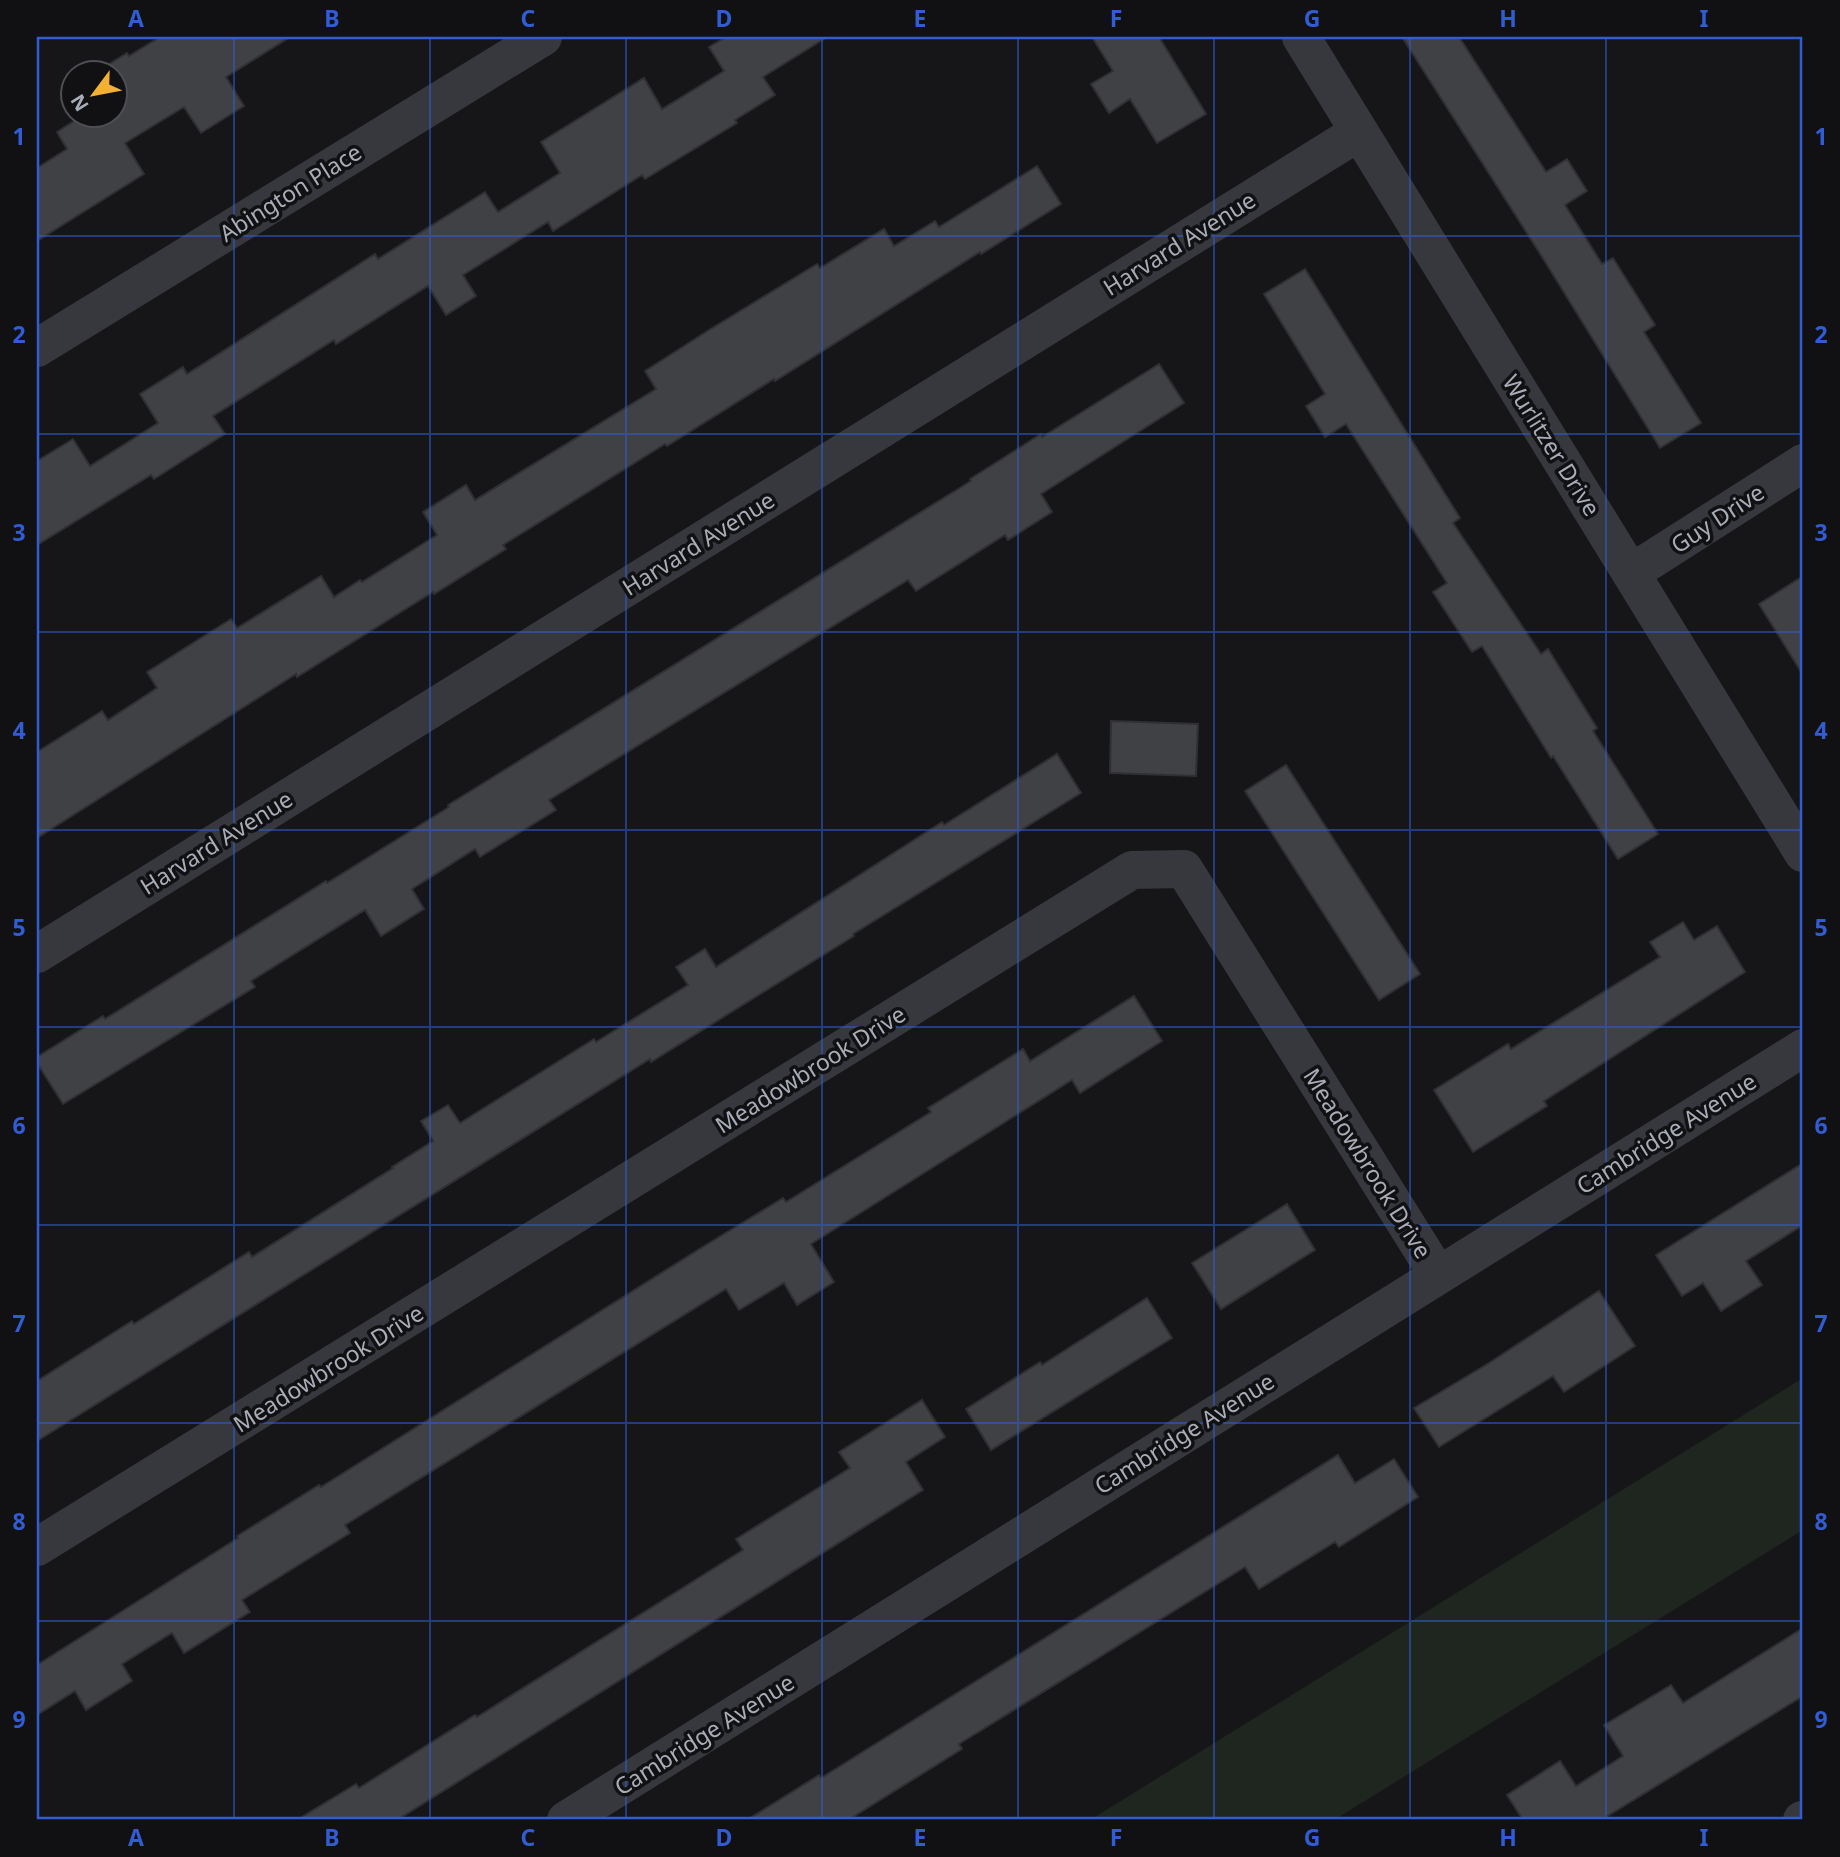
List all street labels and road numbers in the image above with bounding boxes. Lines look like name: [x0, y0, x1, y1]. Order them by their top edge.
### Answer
street label: Abington Place: [213, 135, 367, 249]
street label: Harvard Avenue: [1097, 183, 1261, 303]
street label: Wurlitzer Drive: [1496, 368, 1608, 522]
street label: Guy Drive: [1664, 476, 1770, 560]
street label: Harvard Avenue: [616, 483, 780, 603]
street label: Harvard Avenue: [134, 782, 298, 902]
street label: Meadowbrook Drive: [709, 998, 911, 1140]
street label: Meadowbrook Drive: [1297, 1062, 1439, 1264]
street label: Cambridge Avenue: [1570, 1065, 1762, 1201]
street label: Meadowbrook Drive: [227, 1297, 429, 1439]
street label: Cambridge Avenue: [1088, 1365, 1280, 1501]
street label: Cambridge Avenue: [608, 1666, 800, 1802]

